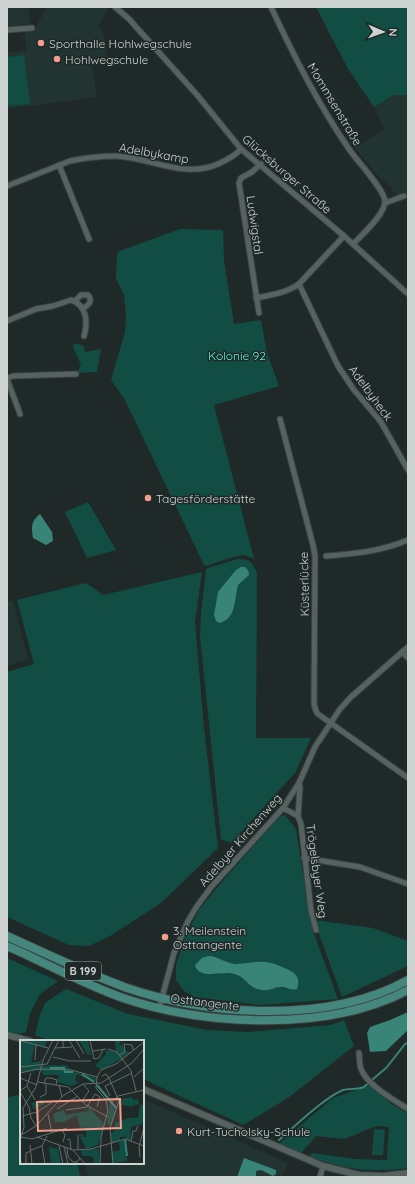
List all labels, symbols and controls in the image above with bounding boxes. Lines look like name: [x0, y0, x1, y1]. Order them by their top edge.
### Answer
north arrow: [363, 12, 403, 52]
text: N: [386, 28, 400, 37]
place label: Sporthalle Hohlwegschule: [49, 36, 192, 51]
marker: Sporthalle Hohlwegschule: [36, 38, 46, 48]
place label: Hohlwegschule: [65, 52, 149, 67]
marker: Hohlwegschule: [52, 54, 62, 64]
street label: Mommsenstraße: [304, 60, 366, 148]
street label: Glücksburger Straße: [239, 131, 335, 217]
street label: Adelbykamp: [118, 139, 190, 167]
street label: Ludwigstal: [243, 195, 267, 255]
park label: Kolonie 92: [208, 348, 266, 363]
street label: Adelbyheck: [346, 362, 396, 424]
place label: Tagesförderstätte: [156, 491, 256, 506]
marker: Tagesförderstätte: [143, 493, 153, 503]
street label: Küsterlücke: [296, 551, 312, 616]
street label: Adelbyer Kirchenweg: [196, 790, 284, 890]
street label: Trögelsbyer Weg: [303, 823, 331, 919]
place label: 3. Meilenstein Osttangente: [173, 923, 246, 952]
marker: 3. Meilenstein Osttangente: [160, 932, 170, 942]
road number: B 199: [65, 962, 101, 980]
street label: Osttangente: [170, 990, 240, 1014]
inset map: [20, 1040, 144, 1164]
place label: Kurt-Tucholsky-Schule: [187, 1124, 311, 1139]
marker: Kurt-Tucholsky-Schule: [174, 1126, 184, 1136]

